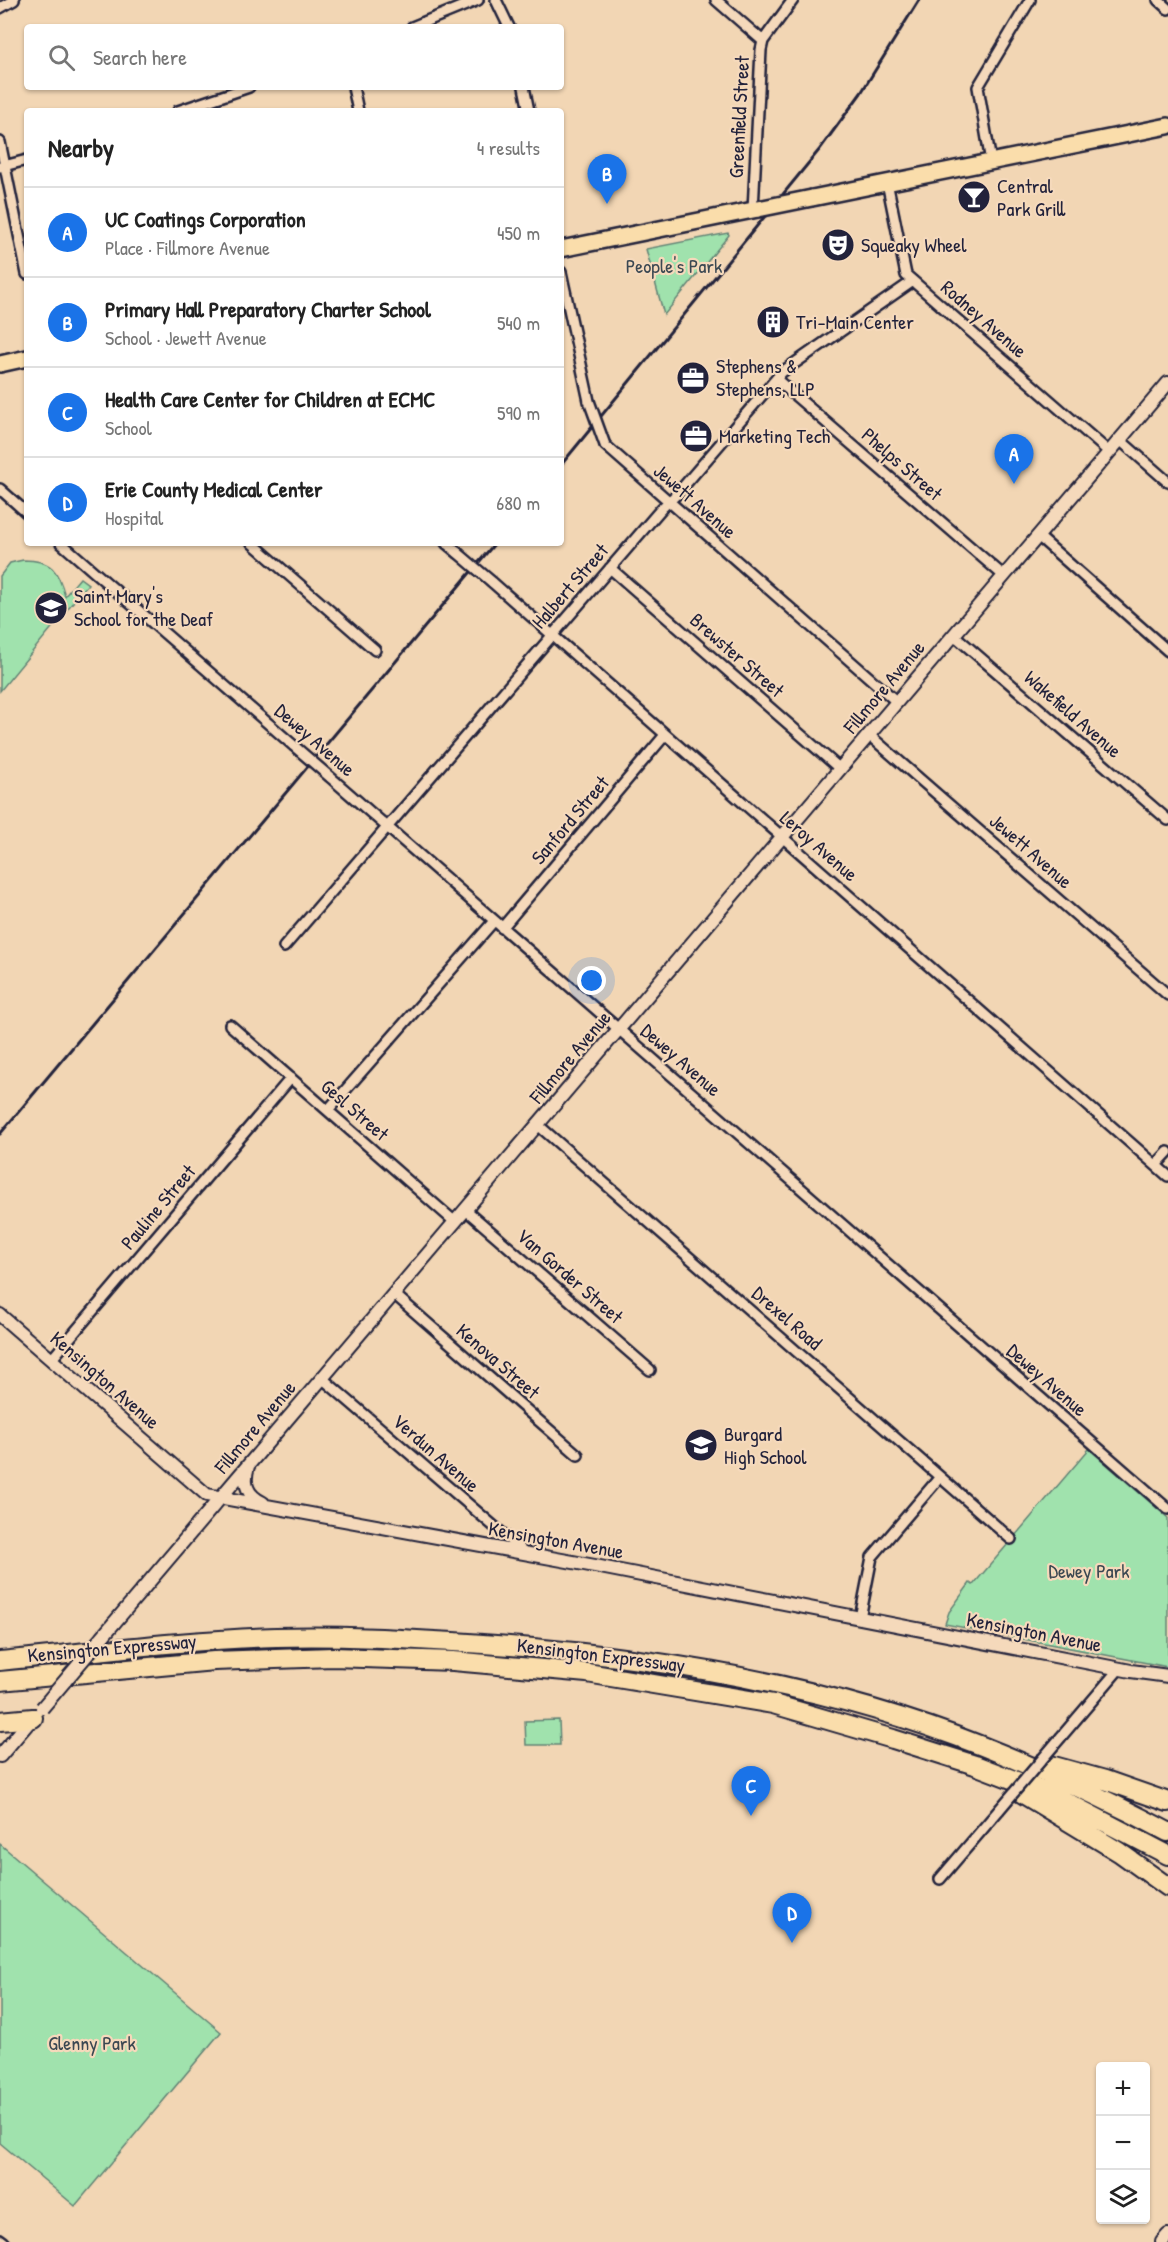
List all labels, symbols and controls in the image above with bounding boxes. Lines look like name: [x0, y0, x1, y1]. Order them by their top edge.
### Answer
search box: [24, 24, 564, 90]
icon: search: [45, 41, 78, 74]
text: Search here: [93, 42, 187, 72]
street label: Greenfield Street: [722, 54, 755, 179]
text: Nearby: [48, 130, 114, 165]
text: 4 results: [477, 134, 540, 161]
pin: B: [588, 154, 626, 204]
place label: Central Park Grill: [997, 172, 1066, 222]
bar icon: Central Park Grill: [956, 179, 992, 215]
text: UC Coatings Corporation: [105, 204, 306, 234]
text: A: [63, 219, 72, 246]
text: 450 m: [497, 219, 540, 246]
theatre icon: Squeaky Wheel: [820, 227, 856, 263]
place label: Squeaky Wheel: [861, 231, 967, 258]
text: Place · Fillmore Avenue: [105, 234, 270, 261]
park label: People's Park: [626, 252, 722, 279]
street label: Rodney Avenue: [936, 274, 1033, 364]
text: Primary Hall Preparatory Charter School: [105, 294, 431, 324]
building icon: Tri-Main Center: [755, 304, 791, 340]
place label: Tri-Main Center: [796, 308, 914, 335]
text: B: [62, 309, 73, 336]
text: 540 m: [497, 309, 540, 336]
text: School · Jewett Avenue: [105, 324, 267, 351]
place label: Stephens & Stephens, LLP: [716, 352, 815, 402]
office icon: Stephens & Stephens, LLP: [675, 360, 711, 396]
text: Health Care Center for Children at ECMC: [105, 384, 435, 414]
text: C: [62, 399, 73, 426]
text: 590 m: [497, 399, 540, 426]
text: School: [105, 414, 152, 441]
office icon: Marketing Tech: [678, 418, 714, 454]
street label: Phelps Street: [856, 421, 949, 507]
place label: Marketing Tech: [719, 422, 830, 449]
pin: A: [994, 434, 1034, 484]
street label: Jewett Avenue: [648, 457, 743, 544]
text: Erie County Medical Center: [105, 474, 323, 504]
text: D: [63, 489, 72, 516]
text: 680 m: [496, 489, 540, 516]
text: Hospital: [105, 504, 163, 531]
street label: Halbert Street: [525, 537, 615, 634]
place label: Saint Mary's School for the Deaf: [74, 582, 213, 632]
school or university icon: Saint Mary's School for the Deaf: [33, 590, 69, 626]
street label: Brewster Street: [685, 606, 791, 704]
street label: Fillmore Avenue: [836, 635, 930, 739]
street label: Wakefield Avenue: [1019, 664, 1128, 763]
street label: Dewey Avenue: [269, 697, 361, 782]
street label: Sanford Street: [525, 769, 615, 870]
street label: Leroy Avenue: [775, 804, 864, 887]
street label: Jewett Avenue: [984, 807, 1079, 894]
your location: [577, 966, 606, 995]
street label: Fillmore Avenue: [522, 1005, 616, 1109]
street label: Dewey Avenue: [635, 1017, 727, 1102]
street label: Gesl Street: [316, 1073, 396, 1147]
street label: Pauline Street: [114, 1158, 202, 1255]
street label: Van Gorder Street: [511, 1222, 630, 1330]
street label: Drexel Road: [746, 1280, 828, 1356]
street label: Kenova Street: [451, 1317, 547, 1405]
street label: Kensington Avenue: [45, 1325, 166, 1435]
street label: Dewey Avenue: [1001, 1337, 1093, 1422]
street label: Fillmore Avenue: [207, 1375, 301, 1479]
street label: Verdun Avenue: [387, 1407, 486, 1498]
place label: Burgard High School: [724, 1420, 807, 1470]
school or university icon: Burgard High School: [683, 1427, 719, 1463]
street label: Kensington Avenue: [486, 1514, 626, 1565]
park label: Dewey Park: [1048, 1557, 1130, 1584]
street label: Kensington Avenue: [964, 1605, 1104, 1658]
street label: Kensington Expressway: [27, 1627, 197, 1668]
street label: Kensington Expressway: [515, 1631, 687, 1678]
pin: C: [732, 1766, 771, 1816]
pin: D: [772, 1894, 812, 1943]
park label: Glenny Park: [48, 2029, 136, 2056]
map controls: [1096, 2062, 1150, 2224]
button: +: [1096, 2062, 1150, 2116]
button: −: [1096, 2116, 1150, 2170]
button: layers: [1096, 2170, 1150, 2224]

